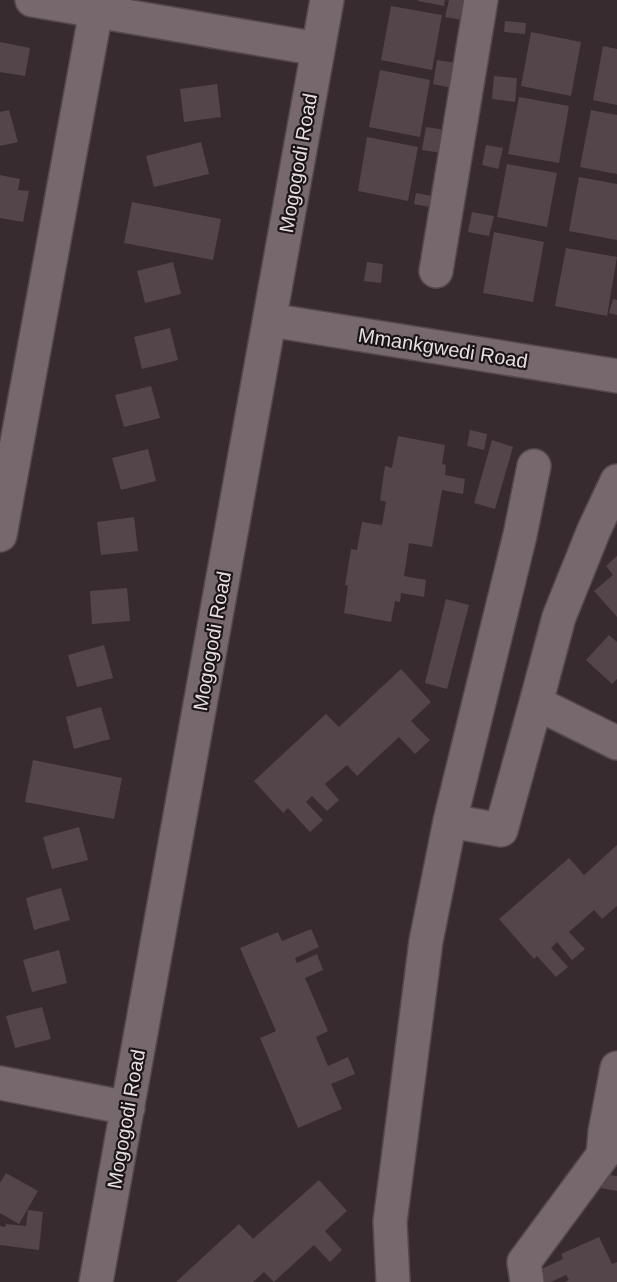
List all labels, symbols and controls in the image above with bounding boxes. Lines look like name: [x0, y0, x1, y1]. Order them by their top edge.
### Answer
street label: Mogogodi Road: [275, 92, 321, 234]
street label: Mmankgwedi Road: [357, 324, 529, 372]
street label: Mogogodi Road: [189, 570, 235, 712]
street label: Mogogodi Road: [103, 1048, 149, 1190]

